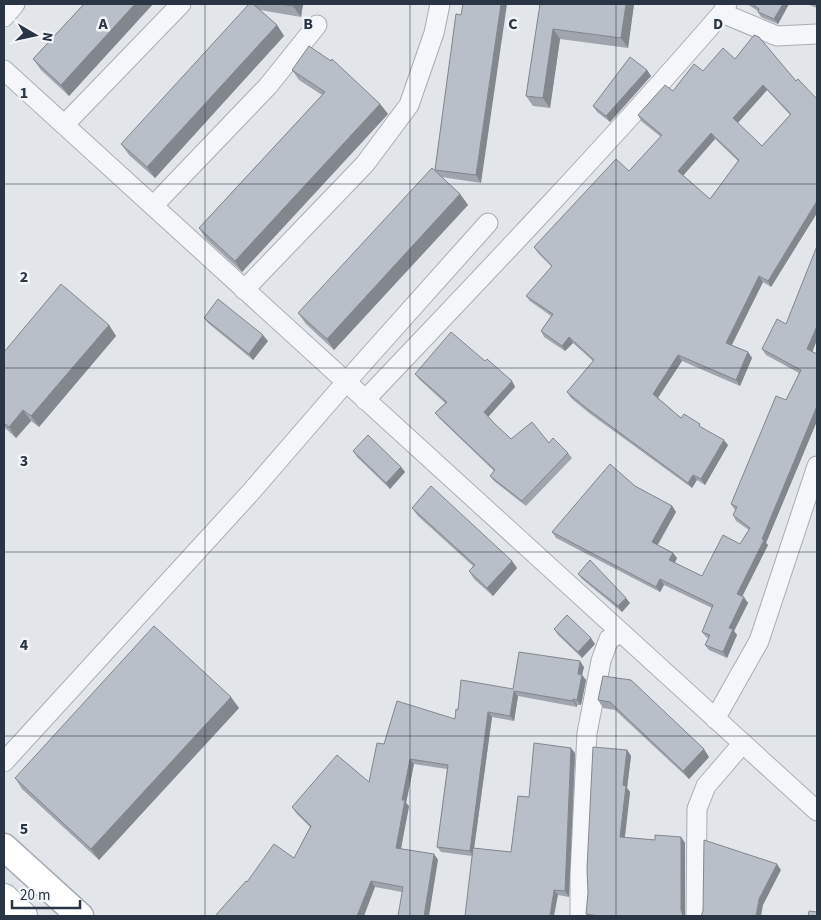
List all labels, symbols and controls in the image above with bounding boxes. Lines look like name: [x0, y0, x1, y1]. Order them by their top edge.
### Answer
north arrow: [10, 10, 60, 60]
text: A: [97, 13, 108, 35]
text: B: [303, 13, 313, 35]
text: C: [508, 13, 518, 35]
text: D: [713, 13, 723, 35]
text: N: [36, 31, 57, 43]
text: 1: [20, 82, 28, 104]
text: 2: [20, 266, 28, 288]
text: 3: [20, 450, 28, 472]
text: 4: [20, 634, 29, 656]
text: 5: [20, 818, 28, 840]
scale bar: [12, 878, 80, 910]
text: 20 m: [20, 885, 50, 906]

